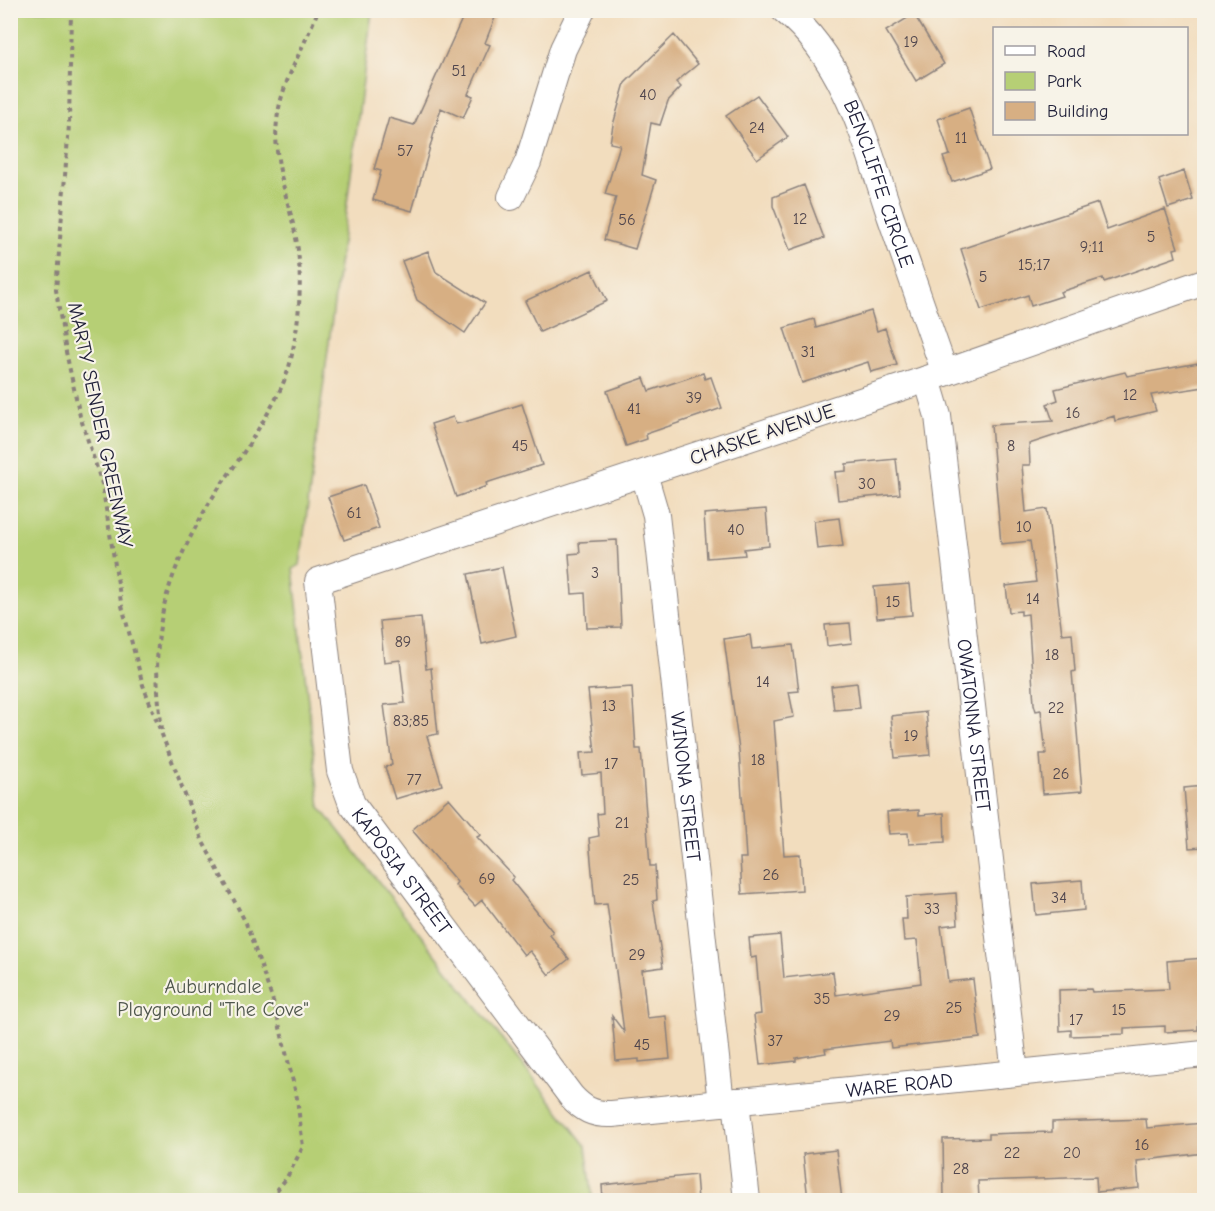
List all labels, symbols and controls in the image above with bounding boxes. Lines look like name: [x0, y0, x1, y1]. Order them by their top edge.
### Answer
legend: [993, 27, 1188, 135]
house number: 19: [904, 33, 918, 51]
text: Road: [1047, 41, 1086, 62]
house number: 51: [451, 62, 467, 80]
text: Park: [1047, 71, 1082, 92]
house number: 40: [639, 86, 657, 104]
street label: BENCLIFFE CIRCLE: [839, 96, 918, 271]
text: Building: [1047, 101, 1109, 122]
house number: 24: [749, 119, 765, 137]
house number: 11: [955, 129, 967, 147]
house number: 57: [397, 142, 414, 160]
house number: 12: [793, 210, 807, 228]
house number: 56: [618, 211, 636, 229]
house number: 5: [1147, 228, 1155, 246]
house number: 9;11: [1080, 238, 1104, 256]
house number: 15;17: [1018, 256, 1050, 274]
house number: 5: [979, 268, 987, 286]
street label: MARTY SENDER GREENWAY: [63, 300, 138, 550]
house number: 31: [801, 343, 815, 361]
house number: 12: [1123, 386, 1137, 404]
house number: 39: [686, 389, 702, 407]
street label: CHASKE AVENUE: [687, 399, 838, 470]
house number: 41: [627, 400, 641, 418]
house number: 16: [1065, 404, 1081, 422]
house number: 45: [512, 437, 528, 455]
house number: 8: [1007, 437, 1015, 455]
house number: 30: [858, 475, 876, 493]
house number: 61: [346, 504, 362, 522]
house number: 10: [1016, 518, 1032, 536]
house number: 40: [727, 521, 745, 539]
house number: 3: [591, 564, 599, 582]
house number: 14: [1026, 590, 1040, 608]
house number: 15: [885, 593, 901, 611]
house number: 89: [395, 633, 411, 651]
street label: OWATONNA STREET: [952, 638, 995, 813]
house number: 18: [1045, 646, 1059, 664]
house number: 14: [756, 673, 770, 691]
house number: 13: [602, 697, 616, 715]
house number: 22: [1048, 699, 1064, 717]
street label: WINONA STREET: [666, 711, 705, 863]
house number: 83;85: [393, 712, 429, 730]
house number: 19: [904, 727, 918, 745]
house number: 18: [751, 751, 765, 769]
house number: 17: [604, 755, 618, 773]
house number: 26: [1052, 765, 1070, 783]
house number: 77: [406, 771, 422, 789]
street label: KAPOSIA STREET: [347, 803, 457, 939]
house number: 21: [615, 814, 629, 832]
house number: 26: [762, 866, 780, 884]
house number: 69: [478, 870, 496, 888]
house number: 25: [622, 871, 640, 889]
house number: 34: [1051, 889, 1067, 907]
house number: 33: [924, 900, 940, 918]
house number: 29: [629, 946, 645, 964]
park label: Auburndale Playground "The Cove": [117, 975, 309, 1021]
house number: 35: [814, 990, 830, 1008]
house number: 25: [945, 999, 963, 1017]
house number: 15: [1111, 1001, 1127, 1019]
house number: 29: [884, 1007, 900, 1025]
house number: 17: [1069, 1011, 1083, 1029]
house number: 37: [767, 1032, 783, 1050]
house number: 45: [634, 1036, 650, 1054]
street label: WARE ROAD: [845, 1069, 954, 1102]
house number: 16: [1134, 1136, 1150, 1154]
house number: 22: [1004, 1144, 1020, 1162]
house number: 20: [1063, 1144, 1081, 1162]
house number: 28: [953, 1160, 969, 1178]

